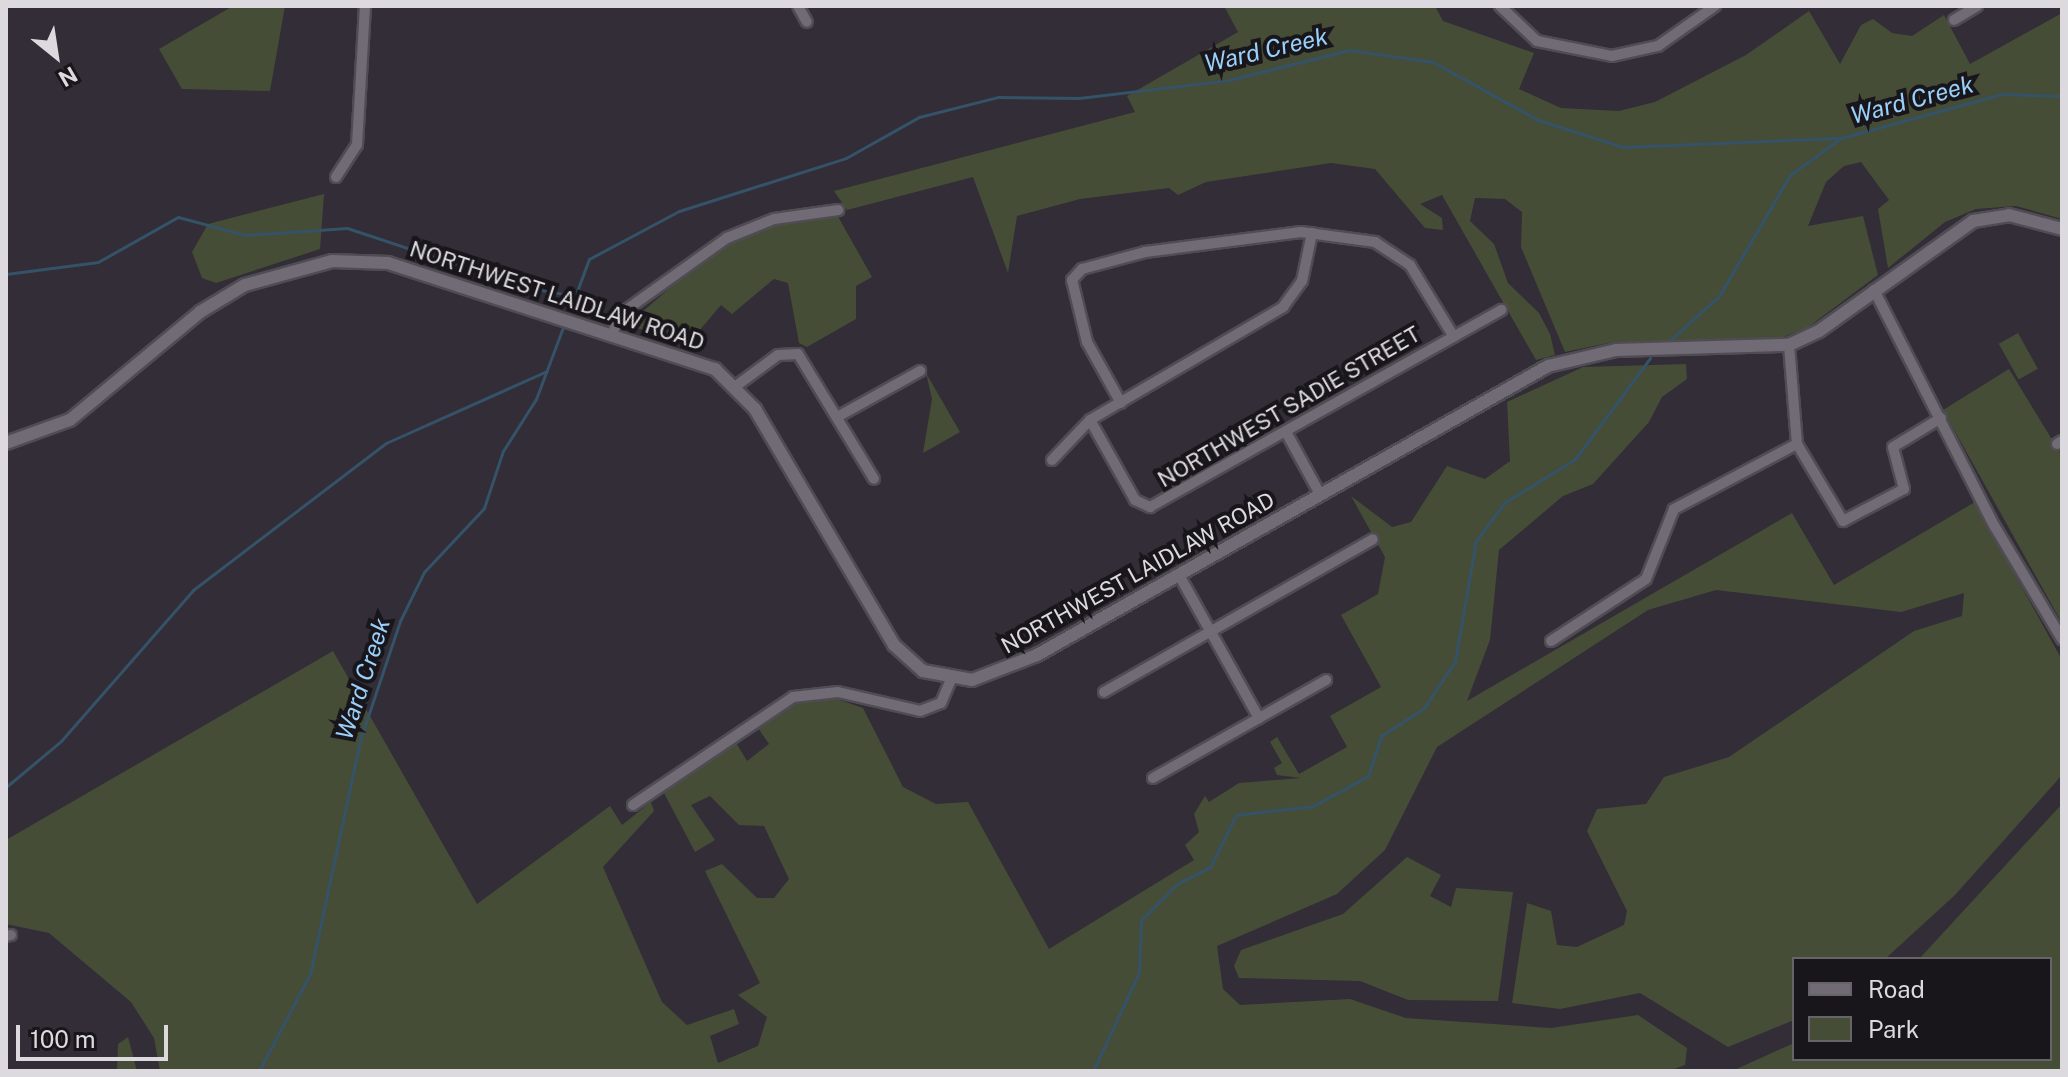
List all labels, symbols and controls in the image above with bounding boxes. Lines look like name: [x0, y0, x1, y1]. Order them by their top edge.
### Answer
north arrow: [16, 16, 96, 96]
water label: Ward Creek: [1201, 22, 1331, 78]
text: N: [54, 61, 82, 92]
water label: Ward Creek: [1847, 70, 1977, 130]
street label: NORTHWEST LAIDLAW ROAD: [406, 236, 708, 356]
street label: NORTHWEST SADIE STREET: [1153, 321, 1425, 493]
street label: NORTHWEST LAIDLAW ROAD: [997, 487, 1279, 659]
water label: Ward Creek: [330, 615, 396, 743]
legend: [1792, 957, 2052, 1061]
text: Road: [1868, 975, 1925, 1003]
scale bar: [20, 1009, 172, 1059]
text: Park: [1868, 1015, 1919, 1043]
text: 100 m: [30, 1025, 96, 1053]

